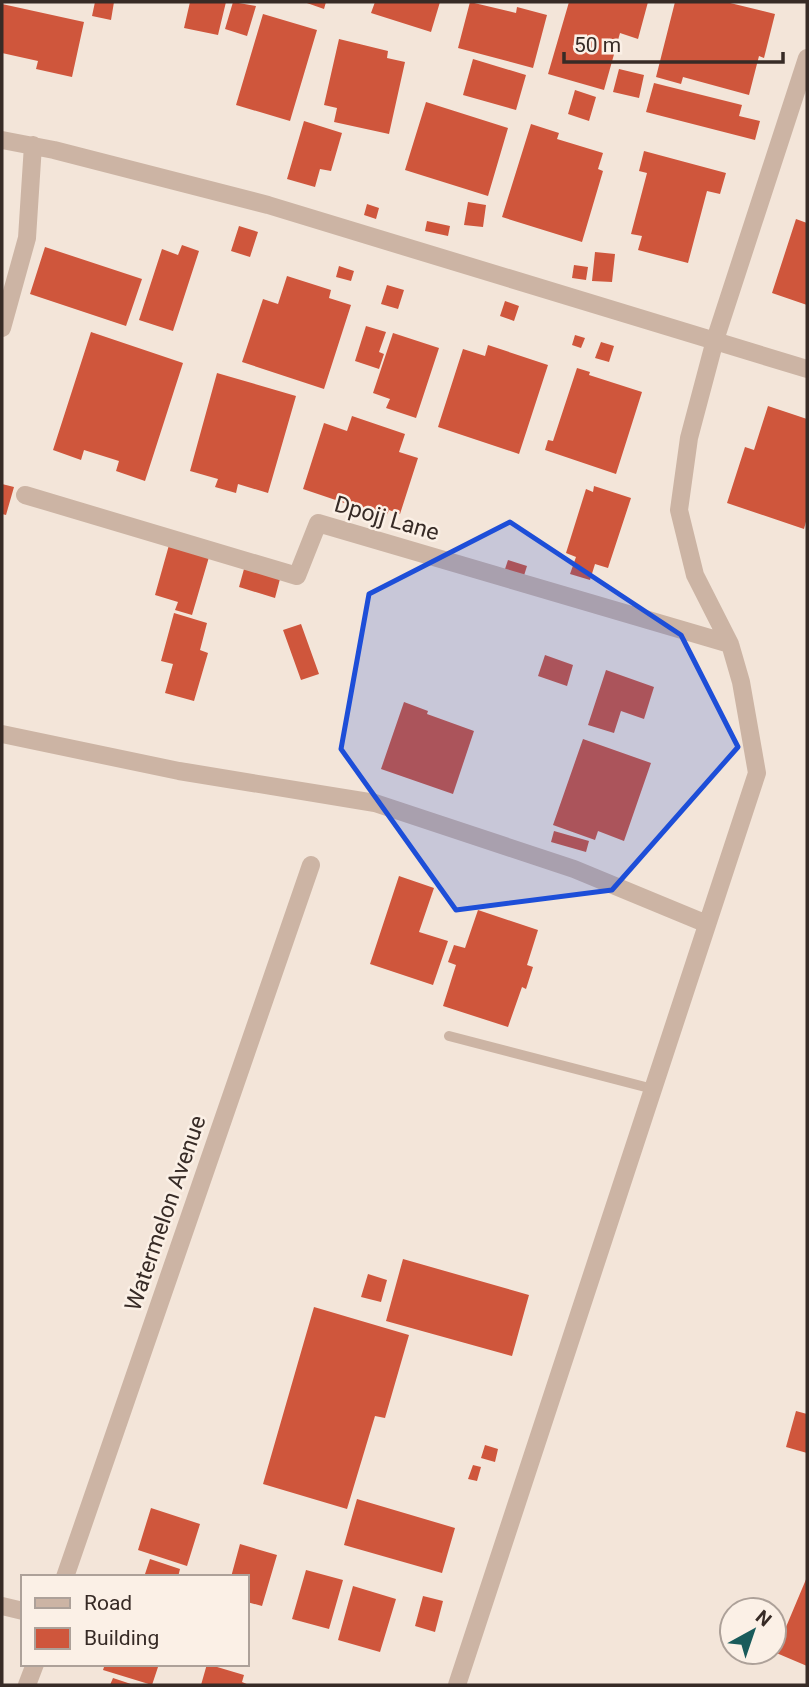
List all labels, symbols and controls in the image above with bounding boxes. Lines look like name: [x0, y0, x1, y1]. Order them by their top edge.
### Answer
scale bar: [564, 21, 783, 65]
text: 50 m: [574, 33, 621, 57]
street label: Dpojj Lane: [331, 491, 442, 546]
street label: Watermelon Avenue: [119, 1112, 212, 1314]
legend: [21, 1575, 248, 1666]
text: Road: [84, 1591, 132, 1615]
north arrow: [718, 1596, 788, 1666]
text: N: [751, 1605, 776, 1631]
text: Building: [84, 1626, 159, 1650]

